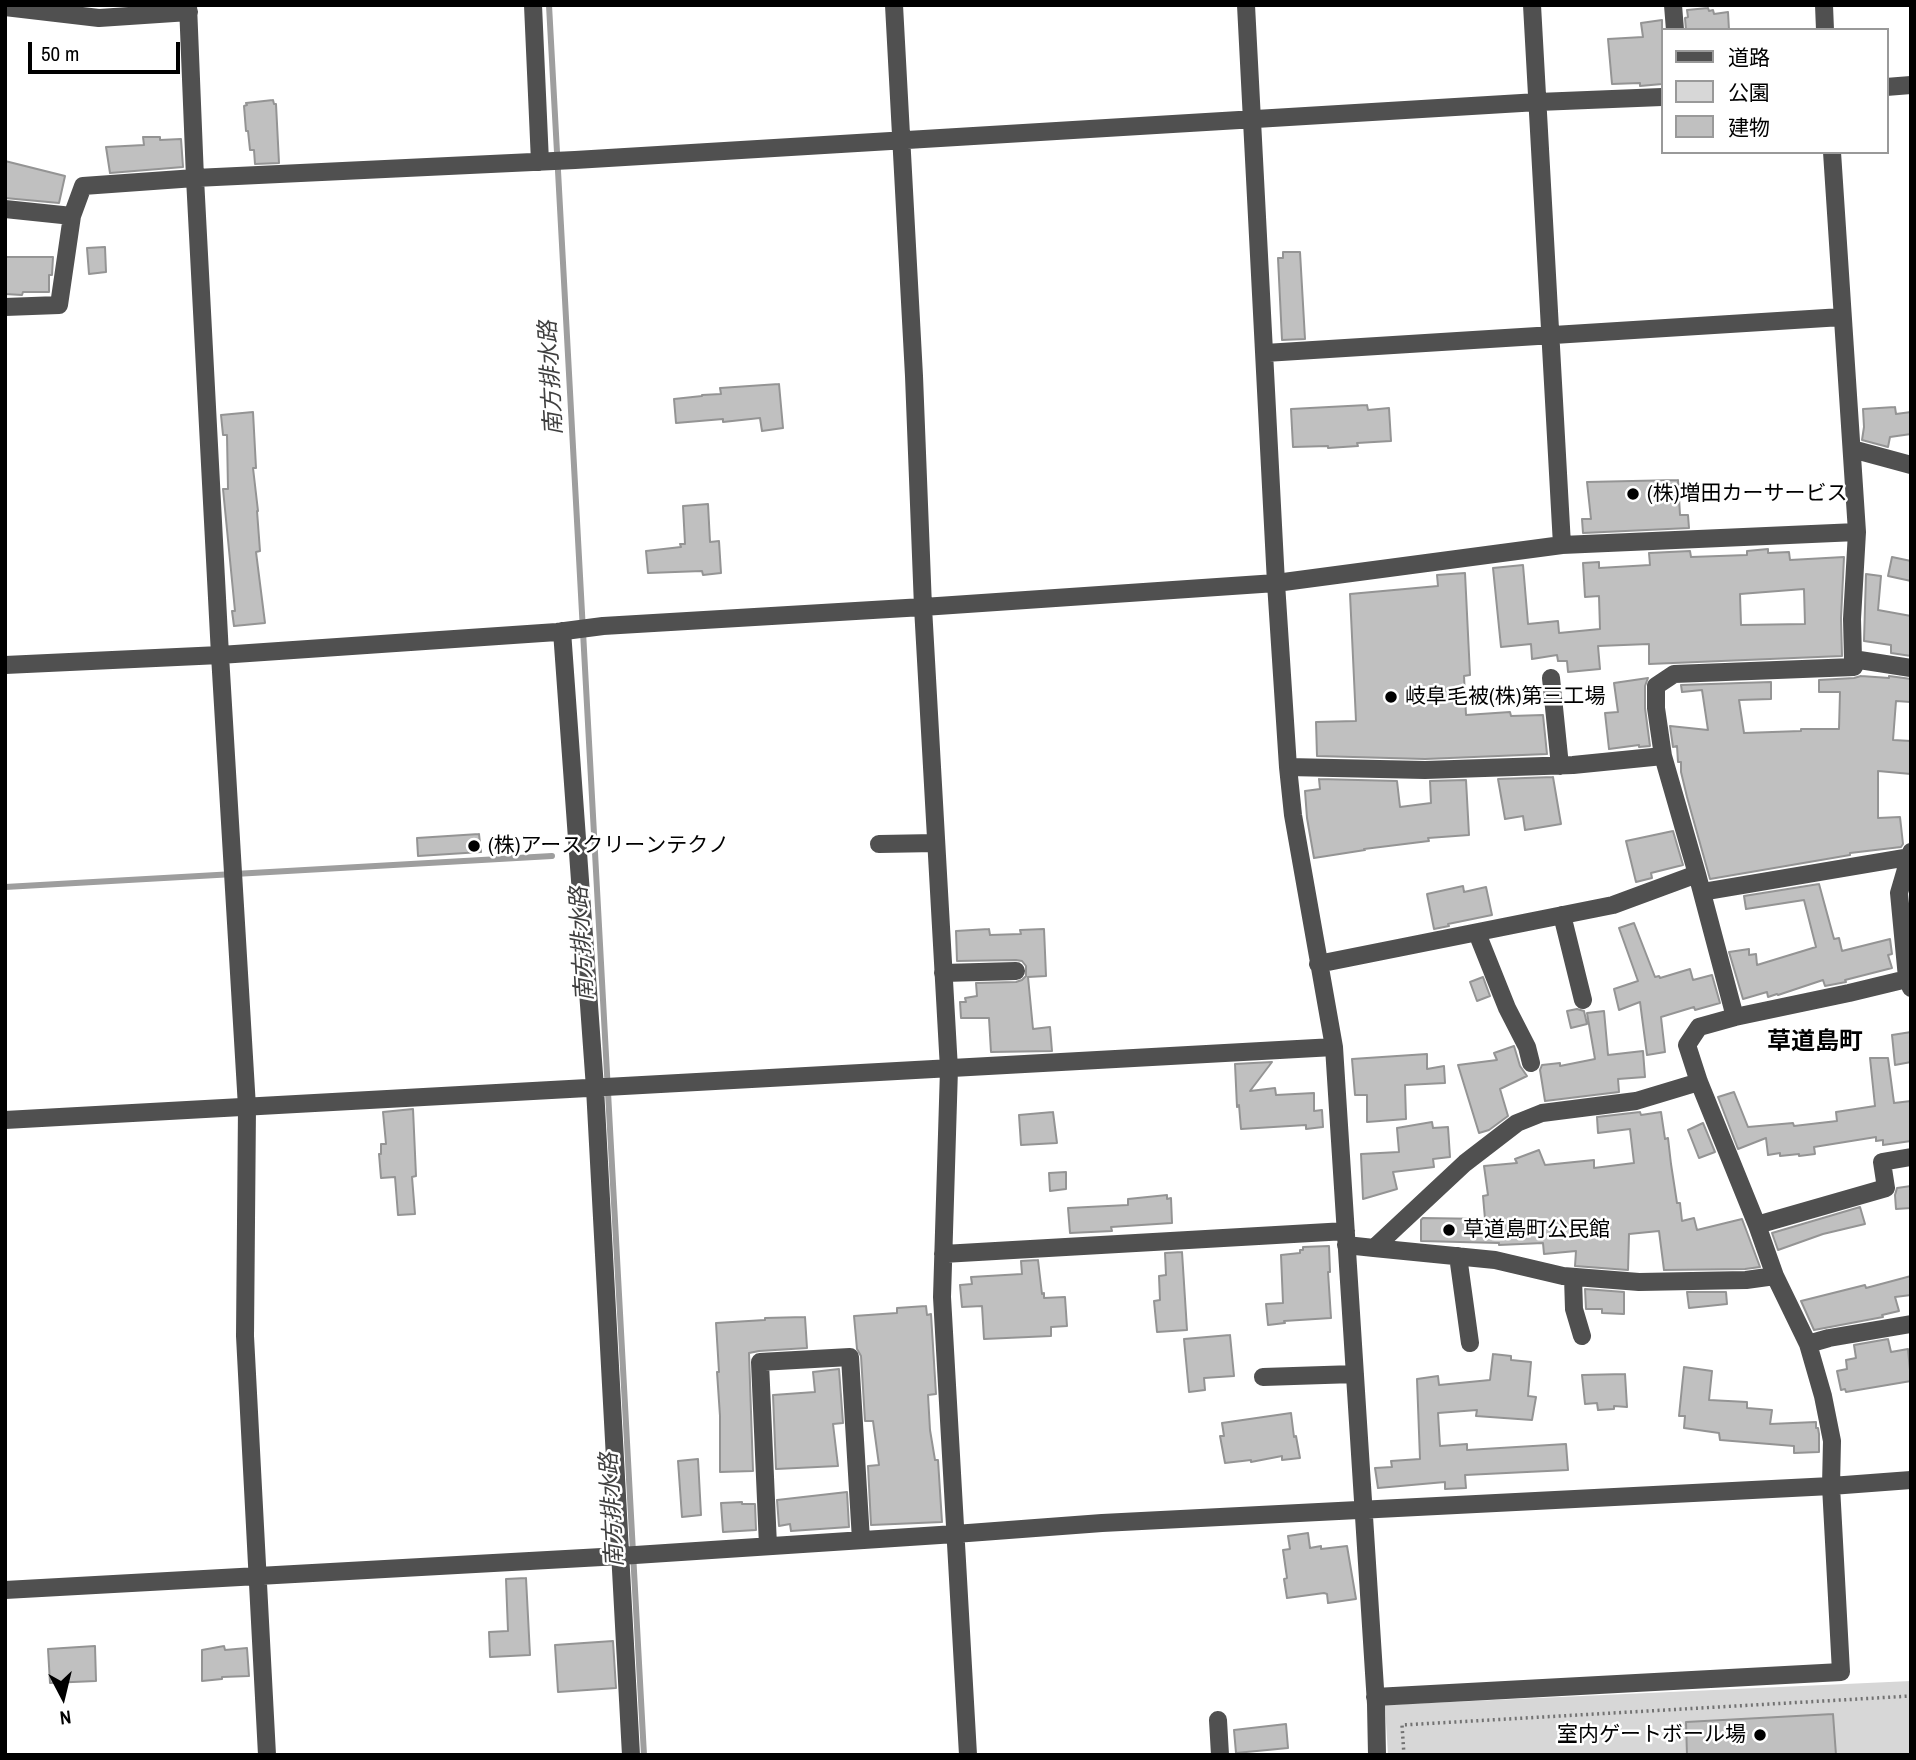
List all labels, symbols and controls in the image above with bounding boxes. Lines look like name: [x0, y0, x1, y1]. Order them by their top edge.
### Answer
scale bar: [32, 28, 184, 72]
legend: [1660, 28, 1888, 154]
text: 50 m: [41, 39, 79, 68]
text: 道路: [1728, 43, 1770, 72]
text: 公園: [1728, 78, 1770, 107]
text: 建物: [1728, 113, 1770, 142]
water label: 南方排水路: [535, 320, 569, 436]
place label: (株)増田カーサービス: [1647, 481, 1847, 507]
marker: (株)増田カーサービス: [1625, 486, 1641, 502]
place label: 岐阜毛被(株)第三工場: [1405, 684, 1605, 710]
marker: 岐阜毛被(株)第三工場: [1383, 689, 1399, 705]
place label: (株)アースクリーンテクノ: [488, 833, 729, 859]
marker: (株)アースクリーンテクノ: [466, 838, 482, 854]
water label: 南方排水路: [566, 886, 600, 1002]
district label: 草道島町: [1767, 1029, 1863, 1057]
place label: 草道島町公民館: [1463, 1217, 1610, 1243]
marker: 草道島町公民館: [1441, 1222, 1457, 1238]
water label: 南方排水路: [596, 1452, 630, 1568]
north arrow: [28, 1662, 98, 1732]
text: N: [58, 1704, 73, 1731]
place label: 室内ゲートボール場: [1557, 1722, 1746, 1748]
marker: 室内ゲートボール場: [1752, 1727, 1768, 1743]

